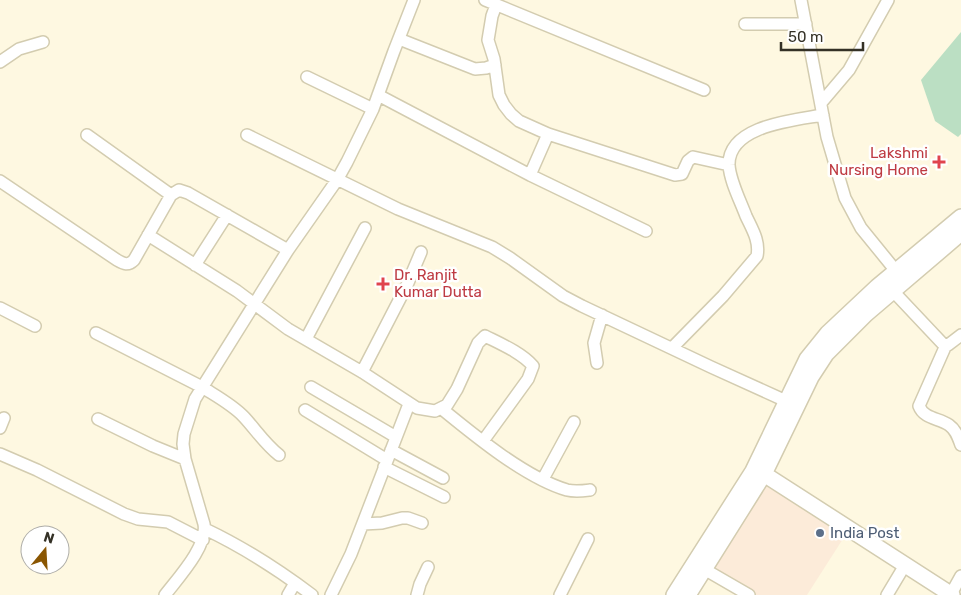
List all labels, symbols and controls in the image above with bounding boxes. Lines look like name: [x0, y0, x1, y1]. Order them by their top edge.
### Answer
scale bar: [781, 20, 864, 52]
text: 50 m: [788, 28, 823, 46]
place label: Lakshmi Nursing Home: [829, 144, 928, 179]
marker: Lakshmi Nursing Home: [932, 155, 946, 169]
place label: Dr. Ranjit Kumar Dutta: [394, 266, 482, 301]
marker: Dr. Ranjit Kumar Dutta: [376, 277, 390, 291]
place label: India Post: [830, 524, 899, 542]
north arrow: [20, 525, 70, 575]
marker: India Post: [814, 527, 826, 539]
text: N: [41, 528, 56, 548]

